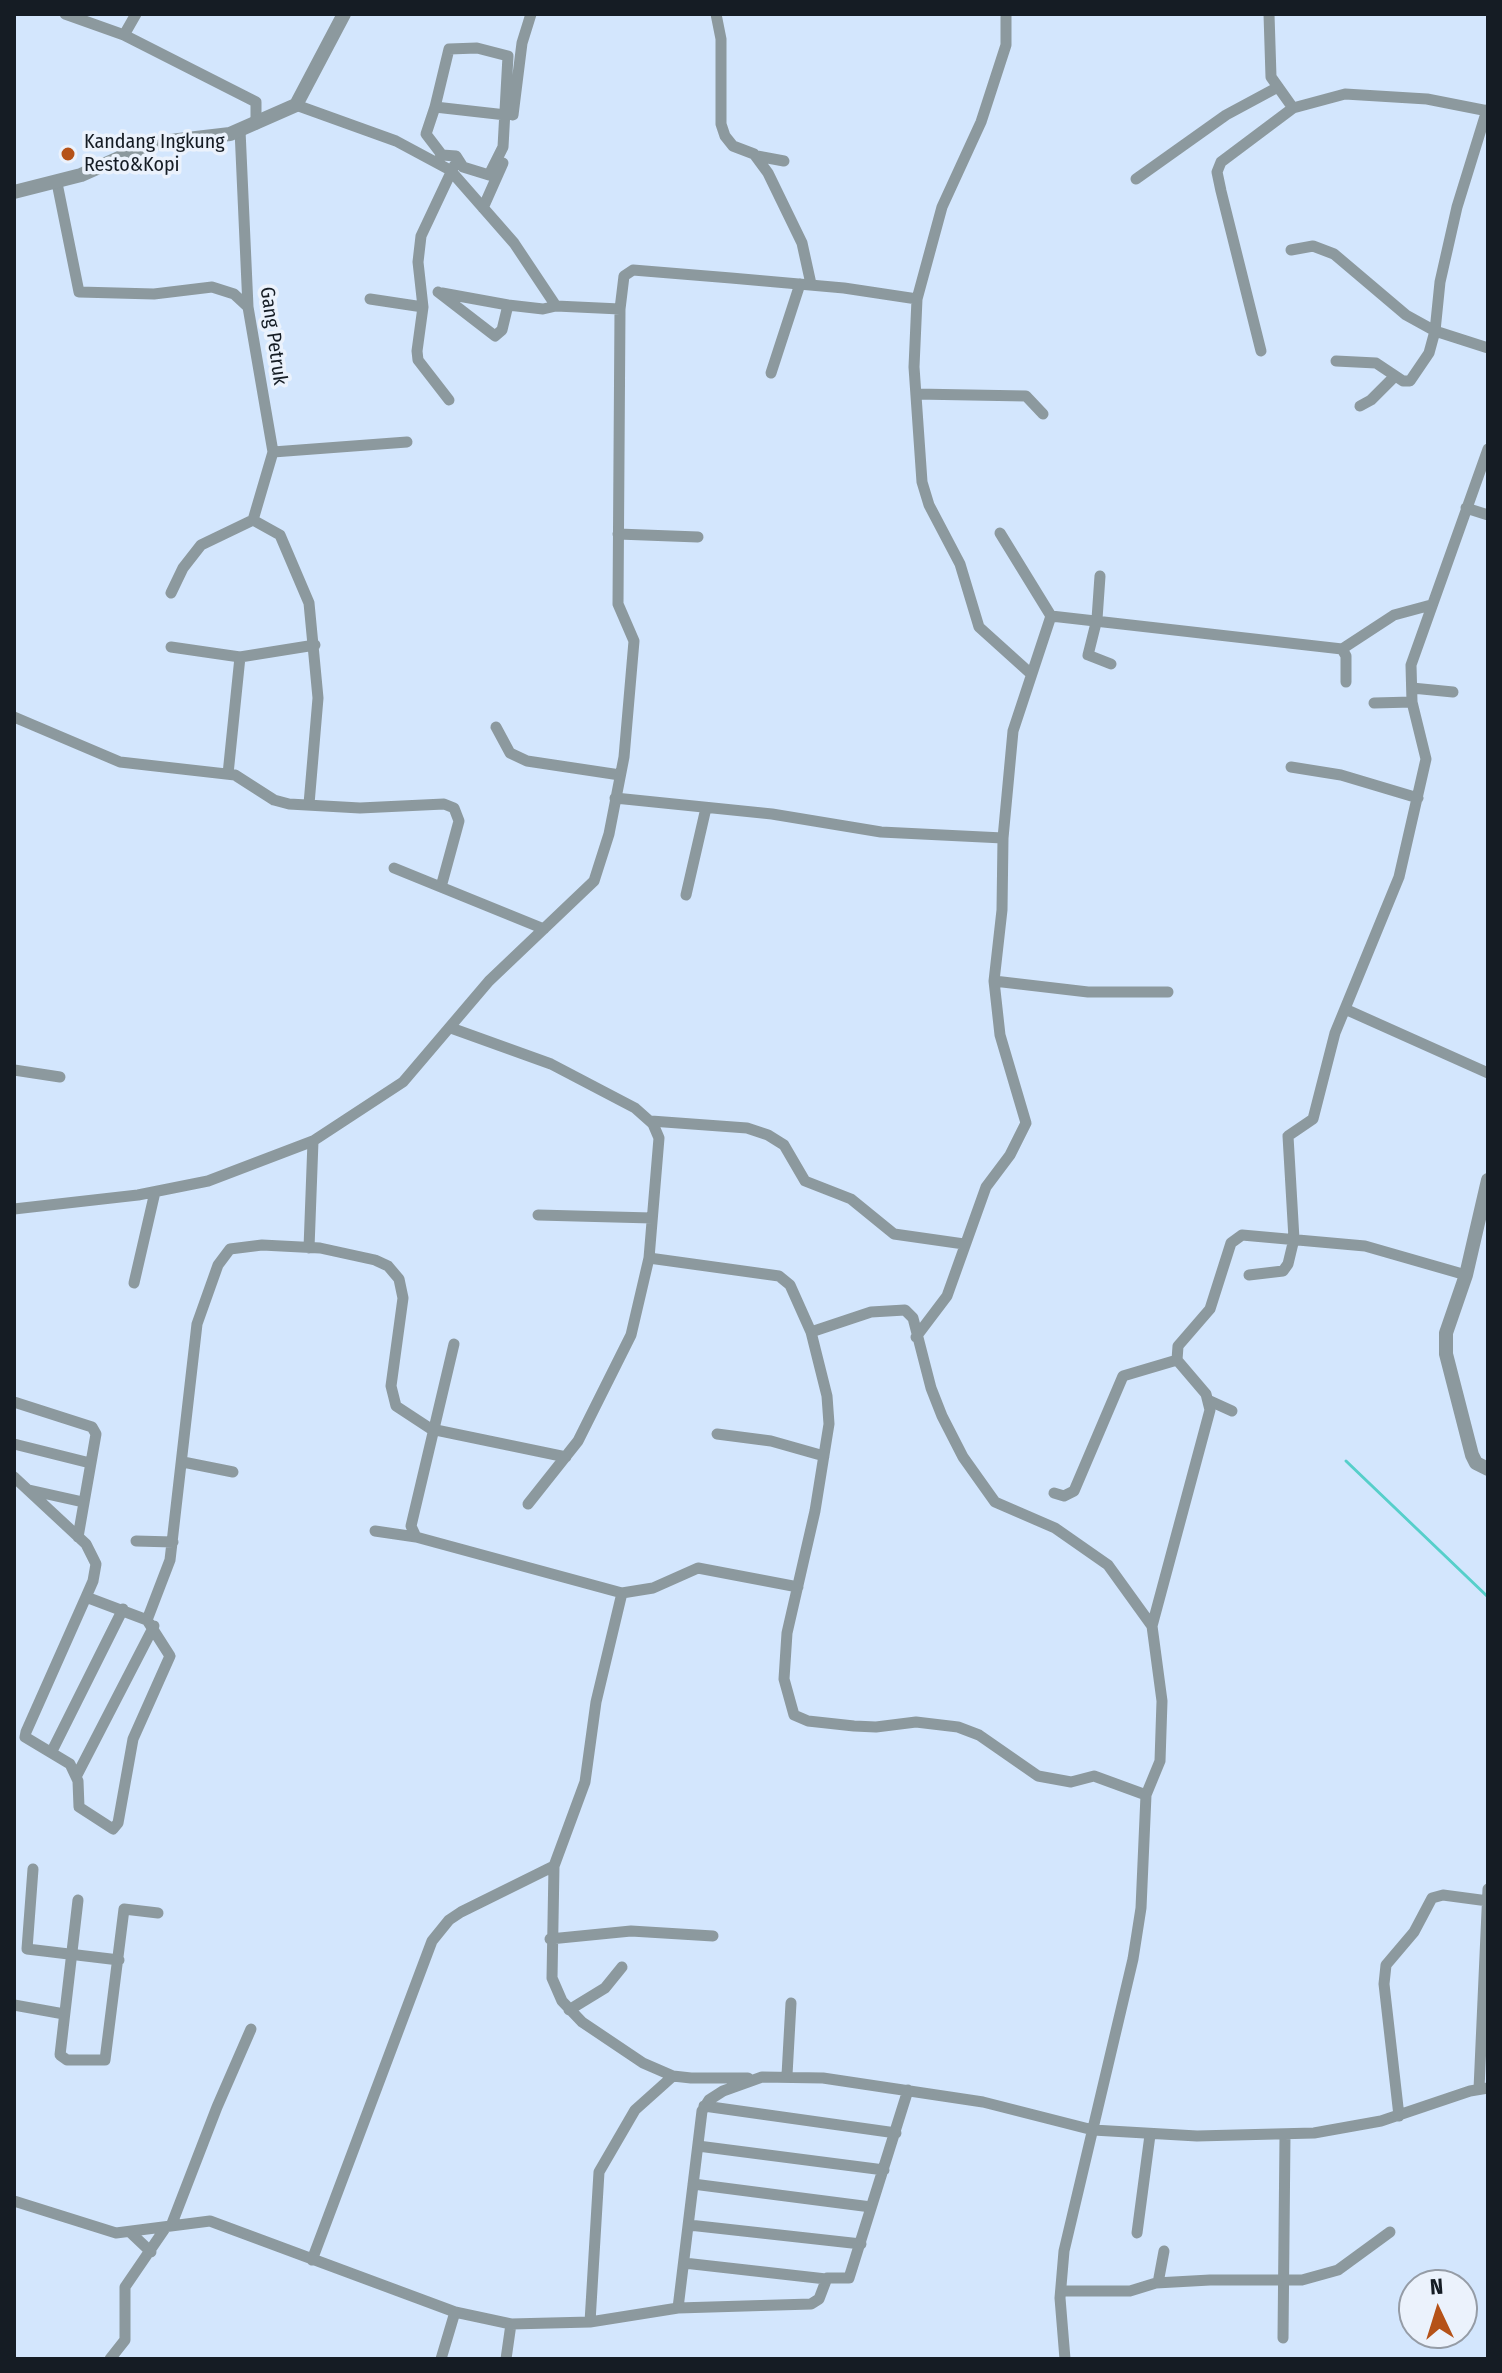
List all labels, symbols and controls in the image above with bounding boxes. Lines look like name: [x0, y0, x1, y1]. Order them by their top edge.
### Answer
place label: Kandang Ingkung Resto&Kopi: [84, 130, 225, 177]
marker: Kandang Ingkung Resto&Kopi: [59, 145, 77, 163]
street label: Gang Petruk: [254, 285, 292, 387]
north arrow: [1398, 2269, 1478, 2349]
text: N: [1429, 2273, 1444, 2300]

